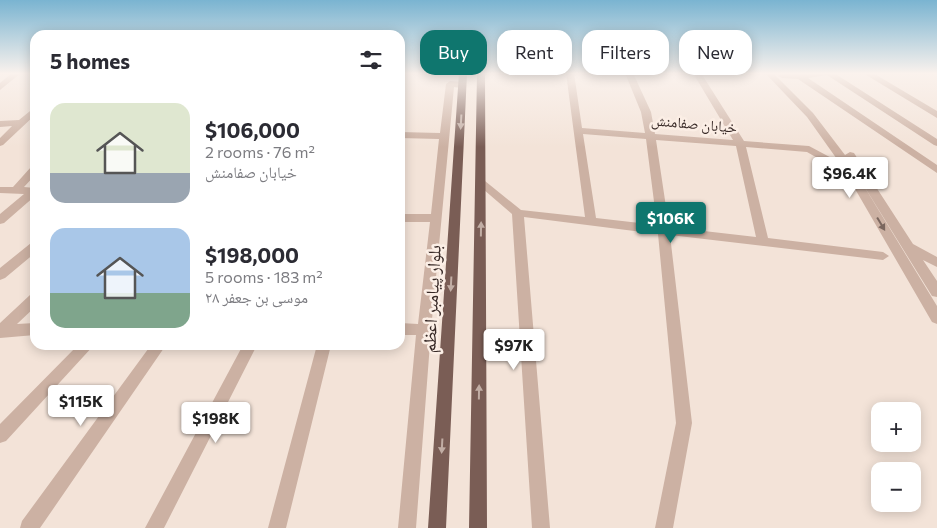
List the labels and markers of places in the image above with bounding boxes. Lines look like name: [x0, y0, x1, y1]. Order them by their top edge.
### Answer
pin: $96.4K: [809, 156, 891, 199]
pin: $106K: [636, 202, 706, 244]
pin: $97K: [484, 328, 544, 371]
pin: $115K: [46, 384, 116, 427]
pin: $198K: [181, 402, 251, 444]

